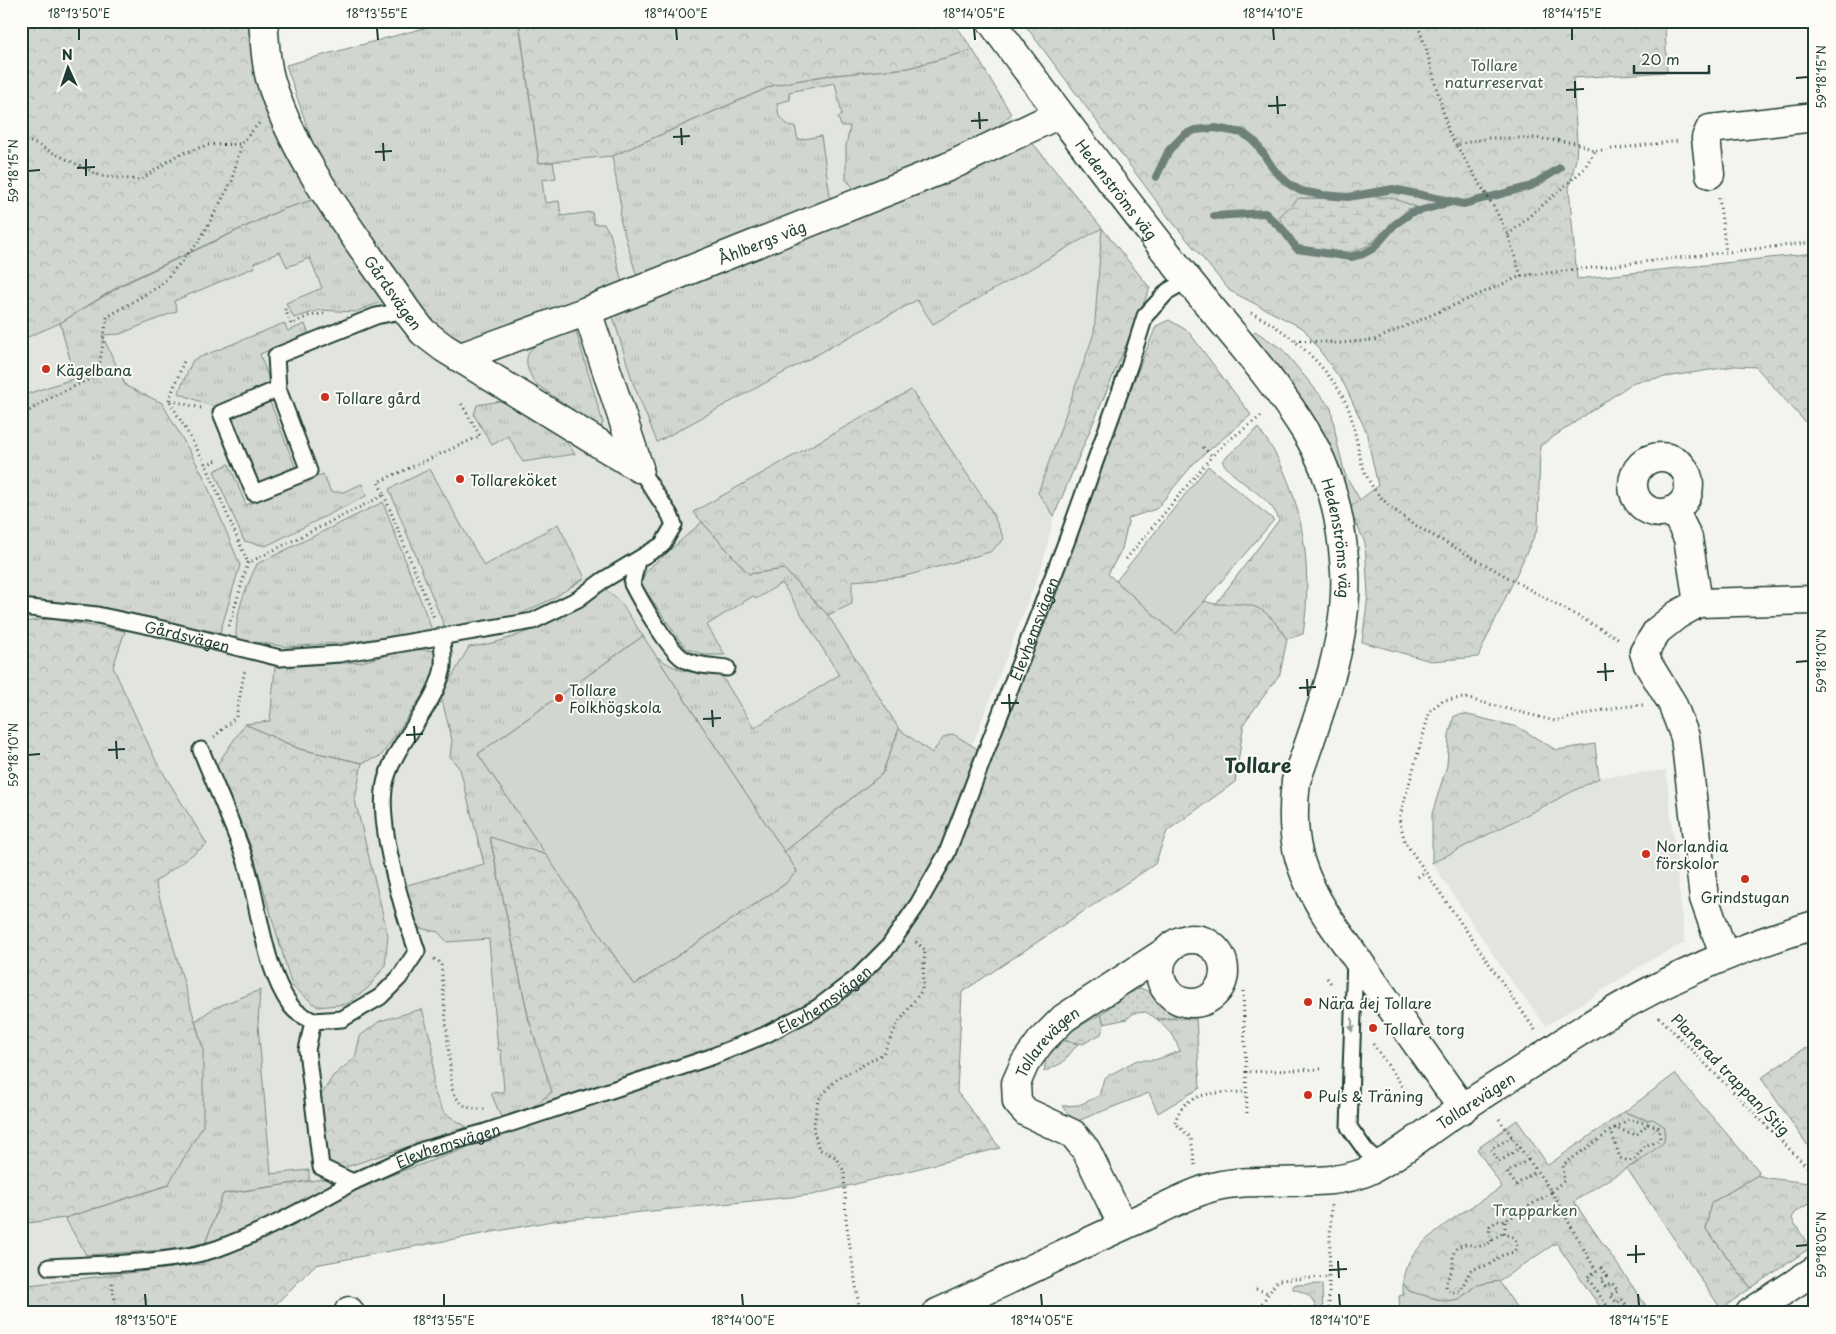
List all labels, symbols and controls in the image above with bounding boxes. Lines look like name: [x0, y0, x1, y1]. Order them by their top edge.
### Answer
text: 18°13'50"E: [48, 4, 110, 22]
text: 18°13'55"E: [346, 4, 408, 22]
text: 18°14'00"E: [644, 4, 708, 22]
text: 18°14'05"E: [943, 4, 1005, 22]
text: 18°14'10"E: [1243, 4, 1303, 22]
text: 18°14'15"E: [1542, 4, 1602, 22]
north arrow: [42, 42, 92, 92]
scale bar: [1634, 42, 1708, 74]
text: N: [61, 44, 73, 65]
text: 59°18'15"N: [1812, 45, 1830, 109]
text: 20 m: [1641, 47, 1680, 70]
park label: Tollare naturreservat: [1445, 53, 1543, 93]
street label: Hedenströms väg: [1071, 133, 1164, 244]
text: 59°18'15"N: [4, 139, 22, 203]
street label: Åhlbergs väg: [714, 214, 809, 269]
street label: Gårdsvägen: [359, 250, 429, 334]
place label: Kägelbana: [56, 358, 132, 381]
marker: Kägelbana: [40, 363, 52, 375]
place label: Tollare gård: [335, 386, 421, 409]
marker: Tollare gård: [319, 391, 331, 403]
place label: Tollareköket: [470, 468, 557, 491]
marker: Tollareköket: [454, 473, 466, 485]
street label: Hedenströms väg: [1317, 475, 1357, 599]
street label: Elevhemsvägen: [1003, 573, 1063, 684]
street label: Gårdsvägen: [143, 614, 232, 657]
text: 59°18'10"N: [1812, 629, 1830, 693]
place label: Tollare Folkhögskola: [569, 678, 662, 718]
marker: Tollare Folkhögskola: [553, 692, 565, 704]
text: 59°18'10"N: [4, 723, 22, 787]
district label: Tollare: [1224, 750, 1292, 780]
place label: Norlandia förskolor: [1656, 834, 1729, 874]
marker: Norlandia förskolor: [1640, 848, 1652, 860]
marker: Grindstugan: [1739, 873, 1751, 885]
place label: Grindstugan: [1700, 885, 1790, 908]
street label: Elevhemsvägen: [773, 959, 876, 1039]
place label: Nära dej Tollare: [1318, 991, 1432, 1014]
marker: Nära dej Tollare: [1302, 996, 1314, 1008]
street label: Tollarevägen: [1009, 1000, 1083, 1081]
street label: Planerad trappan/Stig: [1666, 1008, 1796, 1140]
one-way arrow: [1348, 1017, 1356, 1033]
place label: Tollare torg: [1383, 1017, 1465, 1040]
marker: Tollare torg: [1367, 1022, 1379, 1034]
street label: Tollarevägen: [1431, 1066, 1519, 1134]
place label: Puls & Träning: [1318, 1084, 1424, 1107]
marker: Puls & Träning: [1302, 1089, 1314, 1101]
street label: Elevhemsvägen: [391, 1116, 503, 1173]
park label: Trapparken: [1492, 1198, 1578, 1221]
text: 59°18'05"N: [1812, 1212, 1830, 1278]
text: 18°13'50"E: [115, 1311, 177, 1329]
text: 18°13'55"E: [413, 1311, 475, 1329]
text: 18°14'00"E: [711, 1311, 775, 1329]
text: 18°14'05"E: [1011, 1311, 1073, 1329]
text: 18°14'10"E: [1310, 1311, 1370, 1329]
text: 18°14'15"E: [1609, 1311, 1669, 1329]

